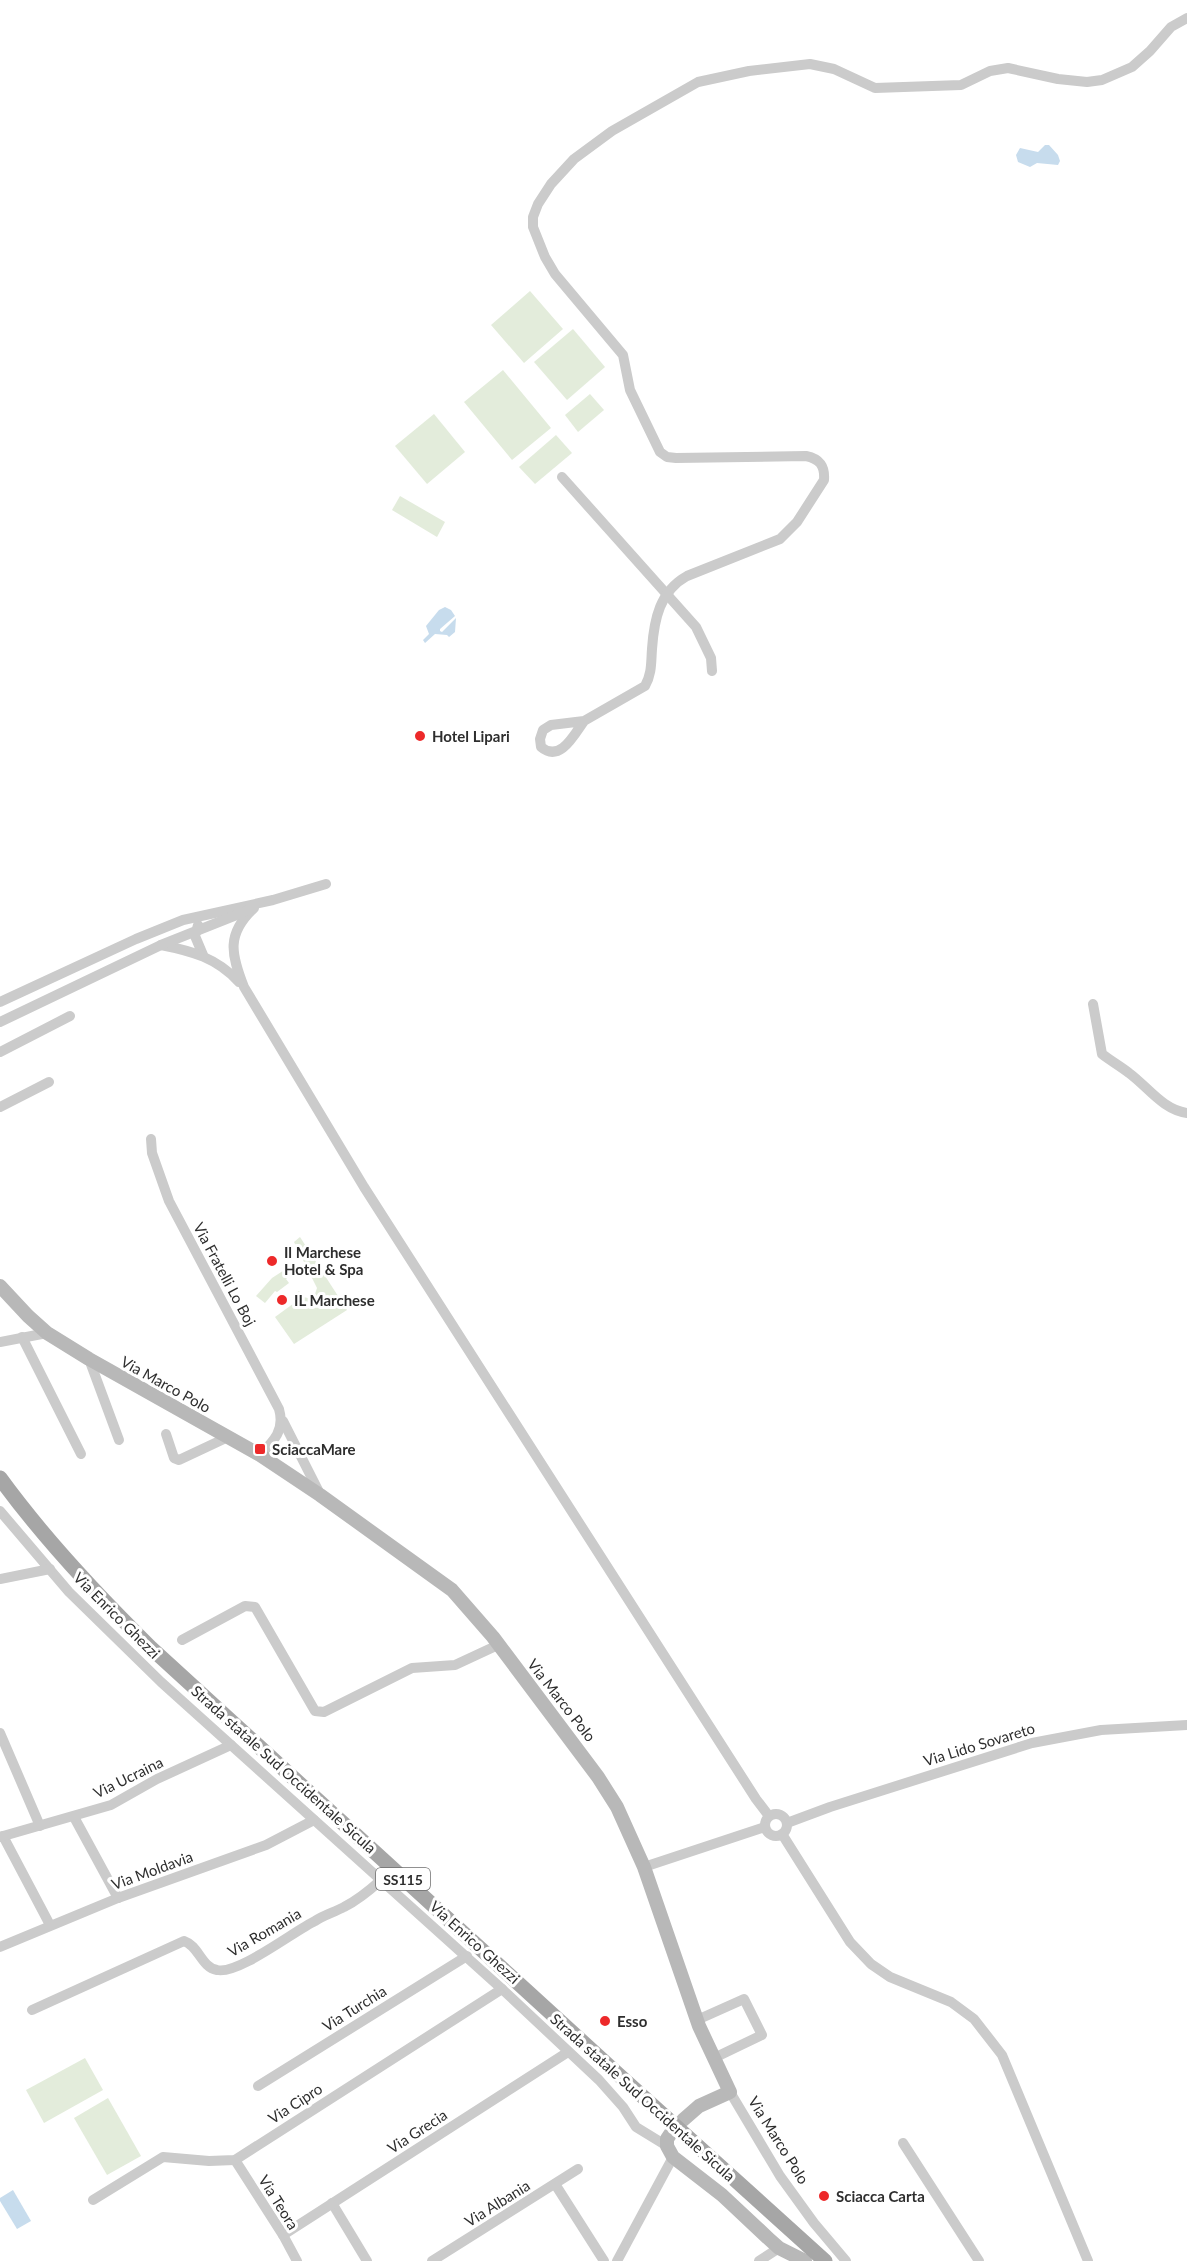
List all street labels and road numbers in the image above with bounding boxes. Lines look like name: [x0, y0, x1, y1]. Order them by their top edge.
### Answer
street label: Via Fratelli Lo Boj: [190, 1219, 260, 1329]
street label: Via Marco Polo: [118, 1352, 214, 1416]
street label: Via Enrico Ghezzi: [70, 1568, 164, 1662]
street label: Via Marco Polo: [524, 1655, 600, 1745]
street label: Strada statale Sud Occidentale Sicula: [188, 1681, 380, 1857]
street label: Via Lido Sovareto: [921, 1719, 1037, 1769]
street label: Via Ucraina: [90, 1752, 166, 1802]
street label: Via Moldavia: [109, 1847, 195, 1893]
road number: SS115: [376, 1868, 430, 1890]
street label: Via Enrico Ghezzi: [426, 1897, 524, 1987]
street label: Via Romania: [224, 1904, 304, 1960]
street label: Via Turchia: [319, 1981, 389, 2035]
street label: Strada statale Sud Occidentale Sicula: [547, 2009, 739, 2185]
street label: Via Cipro: [265, 2079, 325, 2127]
street label: Via Marco Polo: [745, 2093, 813, 2187]
street label: Via Grecia: [384, 2105, 450, 2157]
street label: Via Teora: [255, 2171, 303, 2233]
street label: Via Albania: [461, 2176, 533, 2230]

